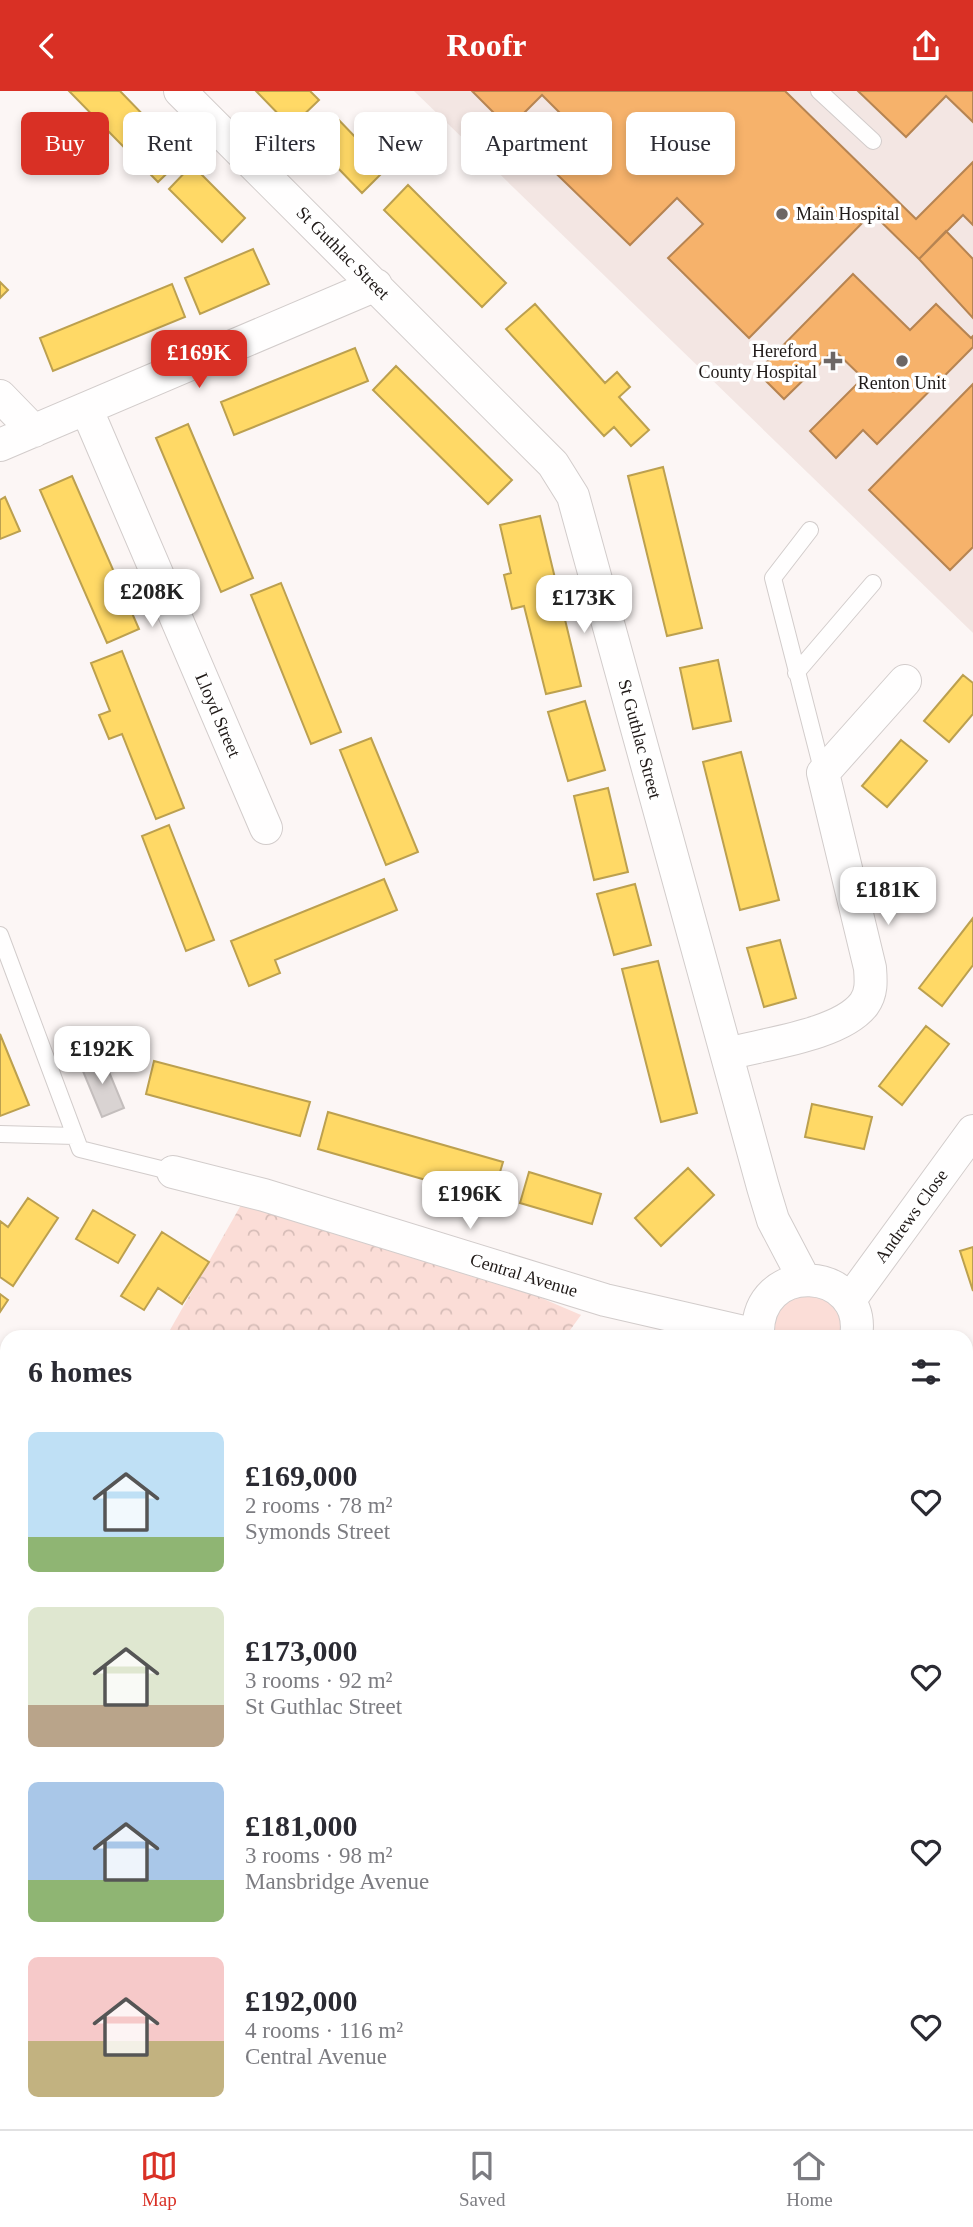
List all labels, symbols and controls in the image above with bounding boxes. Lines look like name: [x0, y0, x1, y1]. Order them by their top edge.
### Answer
icon: back: [28, 27, 66, 65]
text: Roofr: [447, 27, 526, 63]
icon: share: [907, 27, 945, 65]
chip: Buy: [21, 112, 109, 175]
chip: Rent: [123, 112, 216, 175]
chip: Filters: [230, 112, 340, 175]
chip: New: [354, 112, 447, 175]
chip: Apartment: [461, 112, 612, 175]
chip: House: [626, 112, 735, 175]
street label: St Guthlac Street: [292, 202, 394, 304]
place label: Main Hospital: [796, 204, 900, 224]
marker: Main Hospital: [774, 206, 790, 222]
pin: £169K: [150, 331, 248, 390]
text: £169K: [167, 340, 231, 365]
place label: Hereford County Hospital: [698, 341, 817, 382]
marker: Hereford County Hospital: [823, 351, 843, 371]
marker: Renton Unit: [894, 353, 910, 369]
place label: Renton Unit: [858, 373, 946, 393]
pin: £208K: [103, 569, 201, 629]
pin: £173K: [535, 575, 633, 635]
text: £208K: [120, 579, 184, 604]
text: £173K: [552, 585, 616, 610]
street label: Lloyd Street: [191, 670, 245, 760]
street label: St Guthlac Street: [614, 677, 666, 801]
pin: £181K: [839, 867, 937, 927]
text: £181K: [856, 877, 920, 902]
pin: £192K: [53, 1027, 151, 1086]
text: £192K: [70, 1036, 134, 1061]
street label: Andrews Close: [870, 1165, 952, 1267]
pin: £196K: [421, 1171, 519, 1231]
text: £196K: [438, 1181, 502, 1206]
street label: Central Avenue: [468, 1249, 580, 1301]
icon: filters: [907, 1353, 945, 1391]
text: 6 homes: [28, 1355, 132, 1388]
text: £169,000: [245, 1459, 358, 1492]
icon: home: [84, 1460, 168, 1544]
icon: heart: [907, 1483, 945, 1521]
text: 2 rooms · 78 m²: [245, 1493, 392, 1518]
text: Symonds Street: [245, 1519, 390, 1544]
text: £173,000: [245, 1634, 358, 1667]
icon: home: [84, 1635, 168, 1719]
icon: heart: [907, 1658, 945, 1696]
text: 3 rooms · 92 m²: [245, 1668, 392, 1693]
text: St Guthlac Street: [245, 1694, 402, 1719]
text: £181,000: [245, 1809, 358, 1842]
icon: home: [84, 1810, 168, 1894]
icon: heart: [907, 1833, 945, 1871]
text: 3 rooms · 98 m²: [245, 1843, 392, 1868]
text: Mansbridge Avenue: [245, 1869, 429, 1894]
text: £192,000: [245, 1984, 358, 2017]
icon: home: [84, 1985, 168, 2069]
icon: heart: [907, 2008, 945, 2046]
text: 4 rooms · 116 m²: [245, 2018, 403, 2043]
text: Central Avenue: [245, 2044, 387, 2069]
tab: Map: [140, 2147, 178, 2211]
tab: Saved: [459, 2147, 505, 2211]
tab: Home: [786, 2147, 833, 2211]

